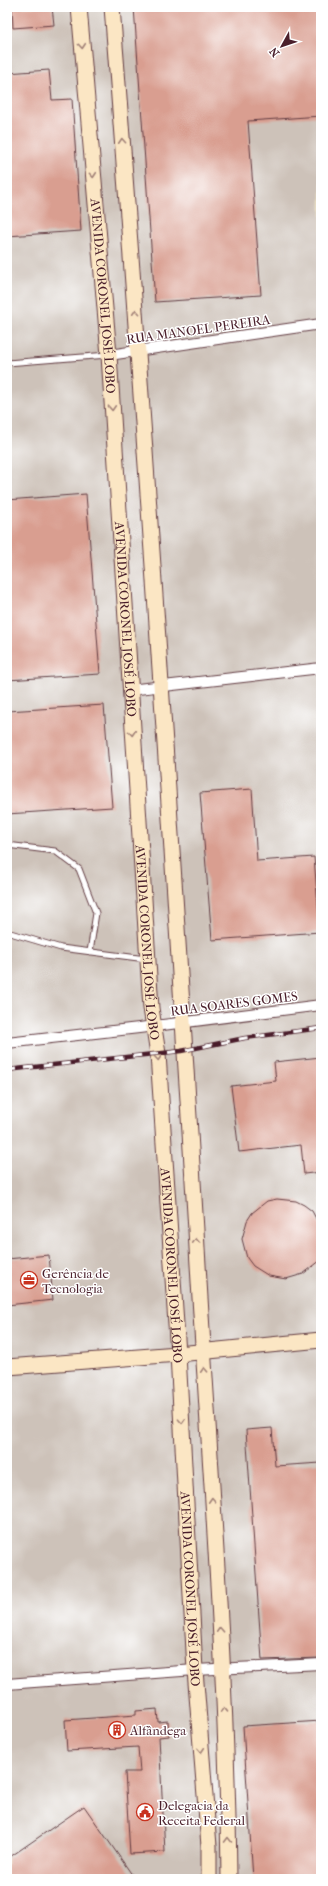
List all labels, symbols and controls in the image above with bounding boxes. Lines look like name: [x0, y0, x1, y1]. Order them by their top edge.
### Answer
north arrow: [262, 26, 302, 66]
one-way arrow: [78, 43, 87, 49]
text: N: [267, 44, 282, 59]
one-way arrow: [118, 138, 127, 144]
one-way arrow: [89, 172, 98, 178]
street label: AVENIDA CORONEL JOSÉ LOBO: [87, 197, 118, 394]
one-way arrow: [131, 309, 140, 315]
street label: RUA MANOEL PEREIRA: [125, 312, 271, 347]
one-way arrow: [107, 405, 116, 411]
street label: AVENIDA CORONEL JOSÉ LOBO: [112, 520, 139, 717]
one-way arrow: [128, 730, 137, 736]
street label: AVENIDA CORONEL JOSÉ LOBO: [132, 843, 163, 1041]
street label: RUA SOARES GOMES: [169, 988, 299, 1019]
one-way arrow: [153, 1055, 162, 1061]
street label: AVENIDA CORONEL JOSÉ LOBO: [158, 1166, 185, 1363]
one-way arrow: [192, 1238, 201, 1244]
place label: Gerência de Tecnologia: [42, 1266, 109, 1296]
office icon: Gerência de Tecnologia: [19, 1270, 39, 1290]
one-way arrow: [200, 1367, 208, 1373]
one-way arrow: [177, 1418, 186, 1424]
street label: AVENIDA CORONEL JOSÉ LOBO: [177, 1490, 203, 1687]
one-way arrow: [207, 1497, 216, 1503]
one-way arrow: [215, 1627, 224, 1633]
one-way arrow: [219, 1707, 228, 1713]
building icon: Alfândega: [107, 1720, 127, 1740]
place label: Alfândega: [129, 1723, 187, 1738]
one-way arrow: [196, 1747, 205, 1753]
place label: Delegacia da Receita Federal: [158, 1798, 245, 1828]
public building icon: Delegacia da Receita Federal: [135, 1802, 155, 1822]
one-way arrow: [224, 1837, 233, 1843]

